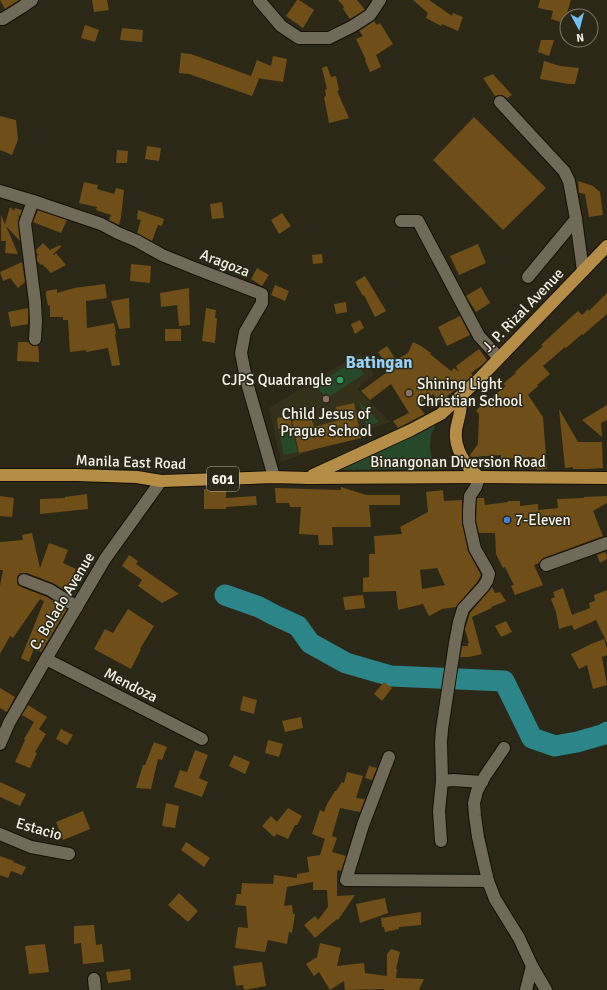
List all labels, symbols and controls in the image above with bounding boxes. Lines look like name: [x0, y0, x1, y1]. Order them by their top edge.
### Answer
north arrow: [559, 8, 599, 48]
text: N: [576, 31, 585, 44]
street label: Aragoza: [198, 245, 252, 281]
street label: J. P. Rizal Avenue: [479, 264, 567, 356]
district label: Batingan: [346, 352, 412, 373]
place label: CJPS Quadrangle: [222, 371, 332, 389]
marker: CJPS Quadrangle: [335, 375, 345, 385]
place label: Shining Light Christian School: [417, 375, 523, 410]
marker: Shining Light Christian School: [404, 388, 414, 398]
marker: Child Jesus of Prague School: [321, 394, 331, 404]
place label: Child Jesus of Prague School: [280, 405, 372, 440]
street label: Manila East Road: [75, 451, 187, 473]
street label: Binangonan Diversion Road: [370, 453, 546, 471]
road number: 601: [207, 467, 239, 491]
place label: 7-Eleven: [515, 511, 571, 529]
marker: 7-Eleven: [502, 515, 512, 525]
street label: C. Bolado Avenue: [26, 549, 98, 653]
street label: Mendoza: [101, 664, 161, 706]
street label: Estacio: [14, 814, 64, 844]

